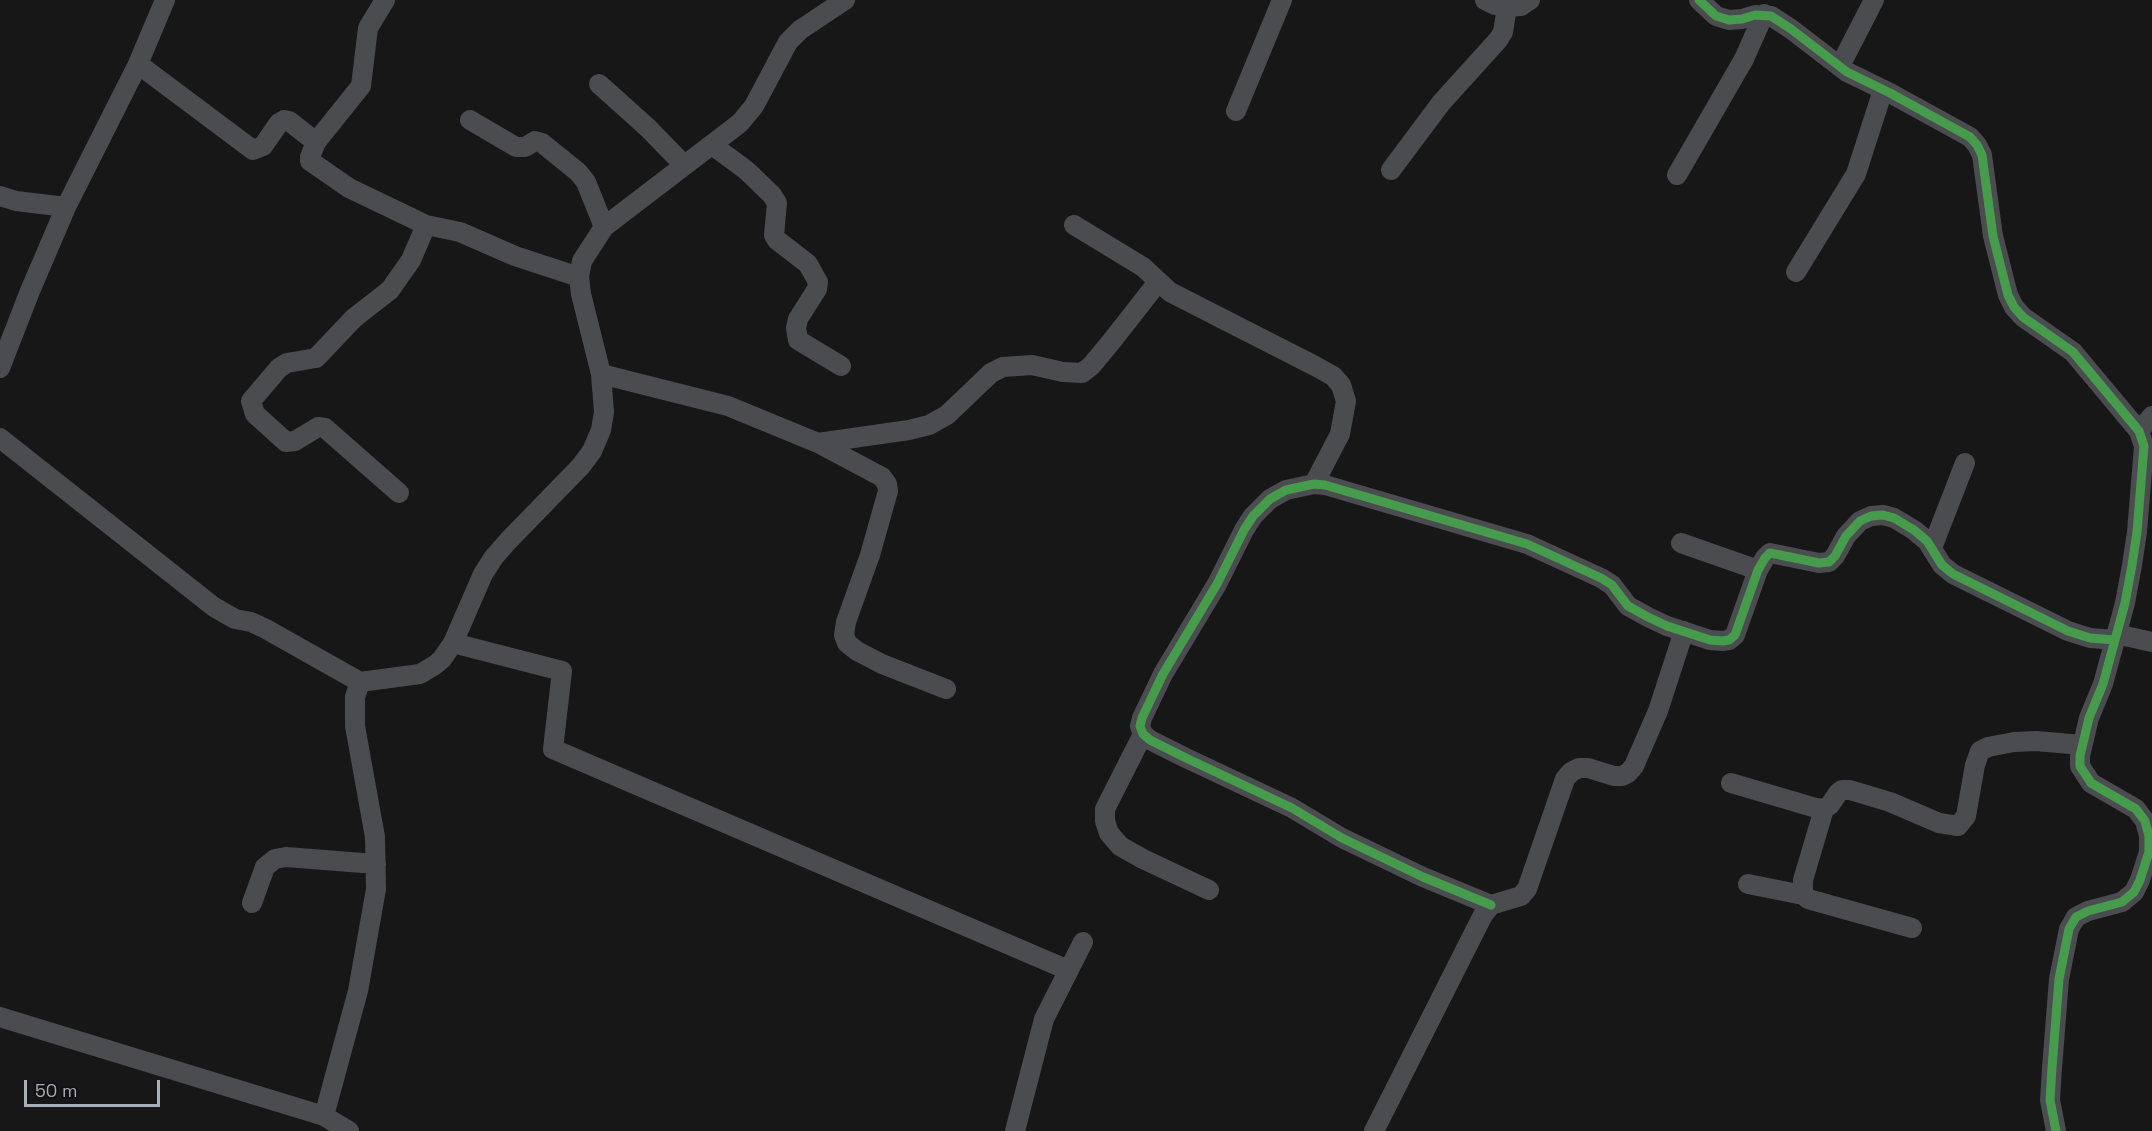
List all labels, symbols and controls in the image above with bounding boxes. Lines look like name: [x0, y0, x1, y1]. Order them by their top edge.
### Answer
scale bar: [27, 1068, 164, 1106]
text: 50 m: [35, 1079, 77, 1102]

